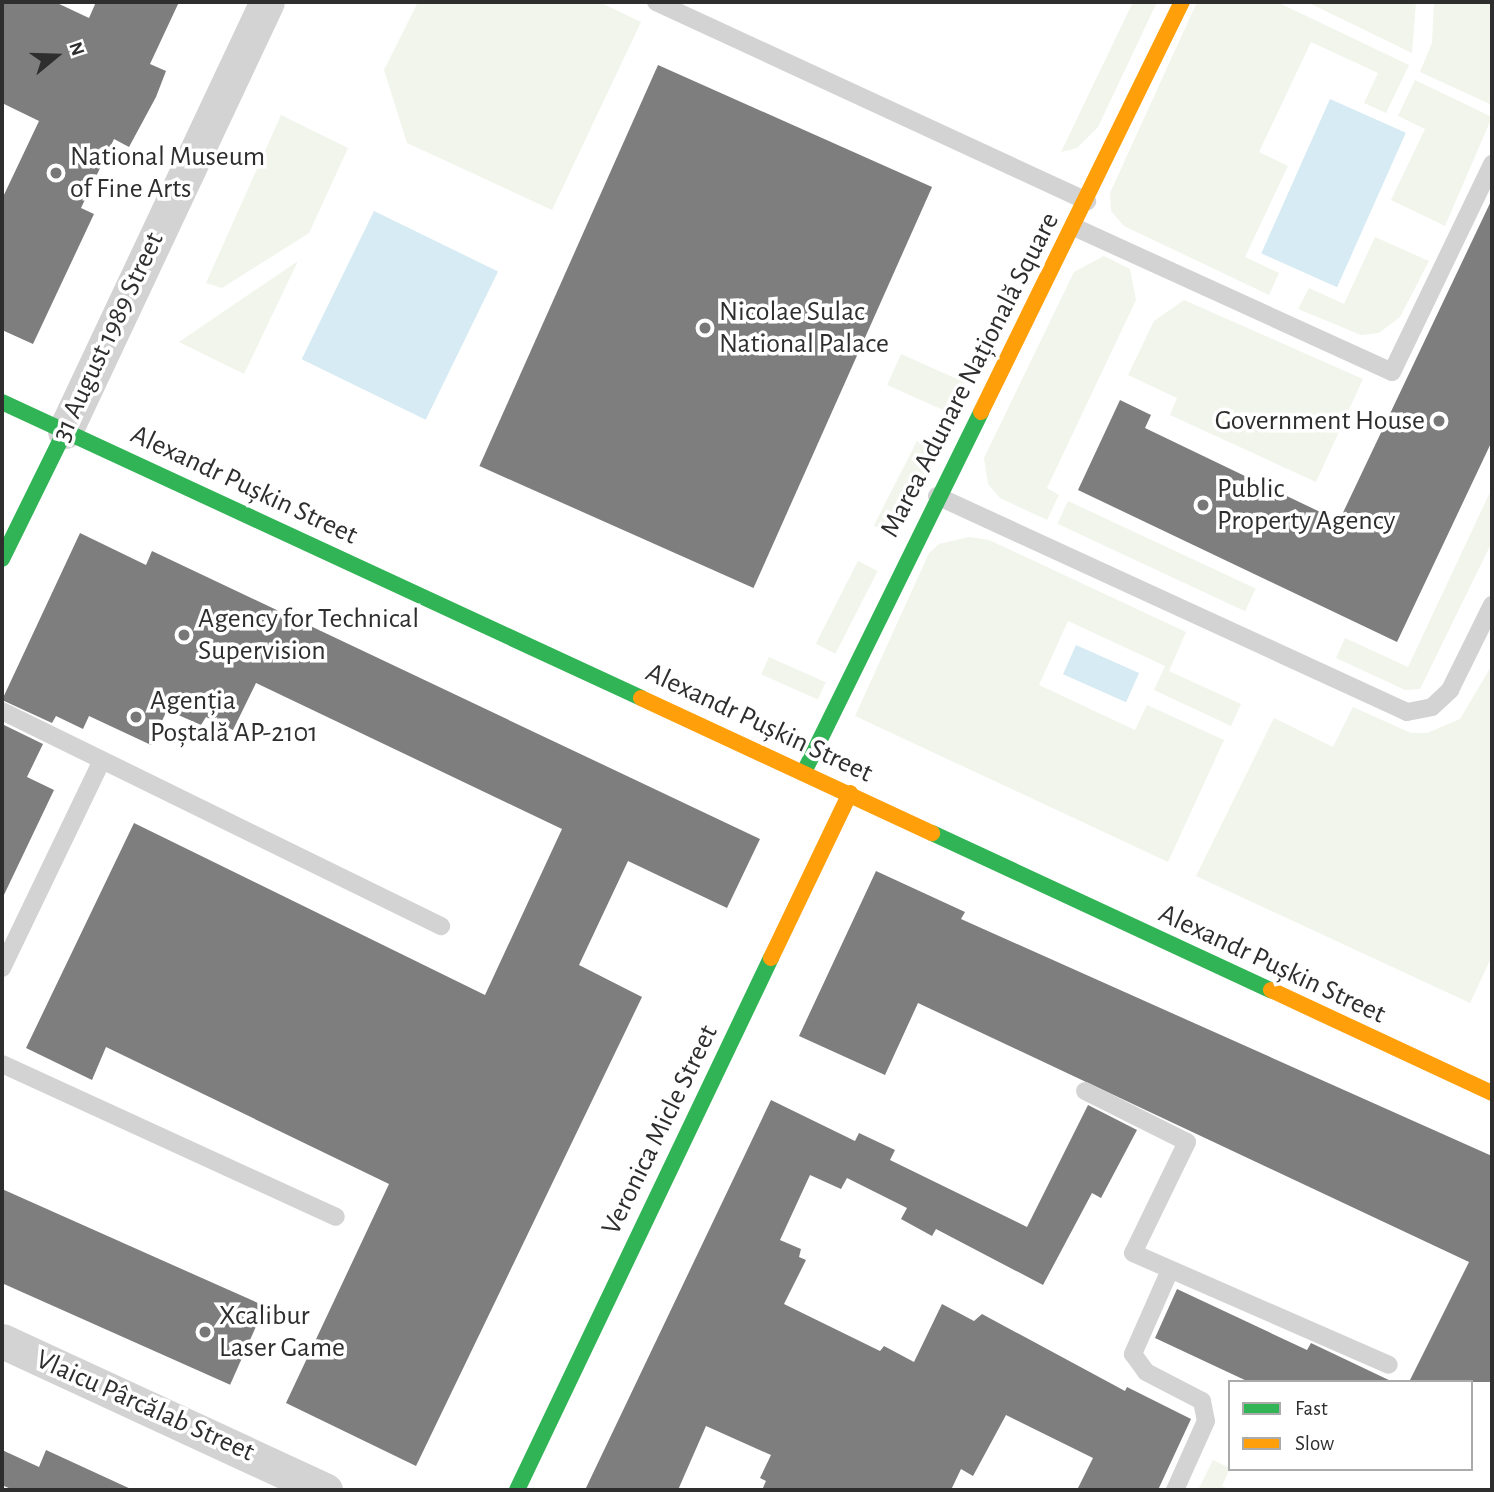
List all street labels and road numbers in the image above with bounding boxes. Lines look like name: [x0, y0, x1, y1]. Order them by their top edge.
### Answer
street label: Marea Adunare Națională Square: [873, 207, 1067, 543]
street label: 31 August 1989 Street: [45, 227, 171, 447]
street label: Alexandr Pușkin Street: [125, 418, 363, 552]
street label: Alexandr Pușkin Street: [640, 656, 878, 790]
street label: Alexandr Pușkin Street: [1153, 897, 1391, 1031]
street label: Veronica Micle Street: [595, 1020, 725, 1240]
street label: Vlaicu Pârcălab Street: [31, 1343, 259, 1469]

